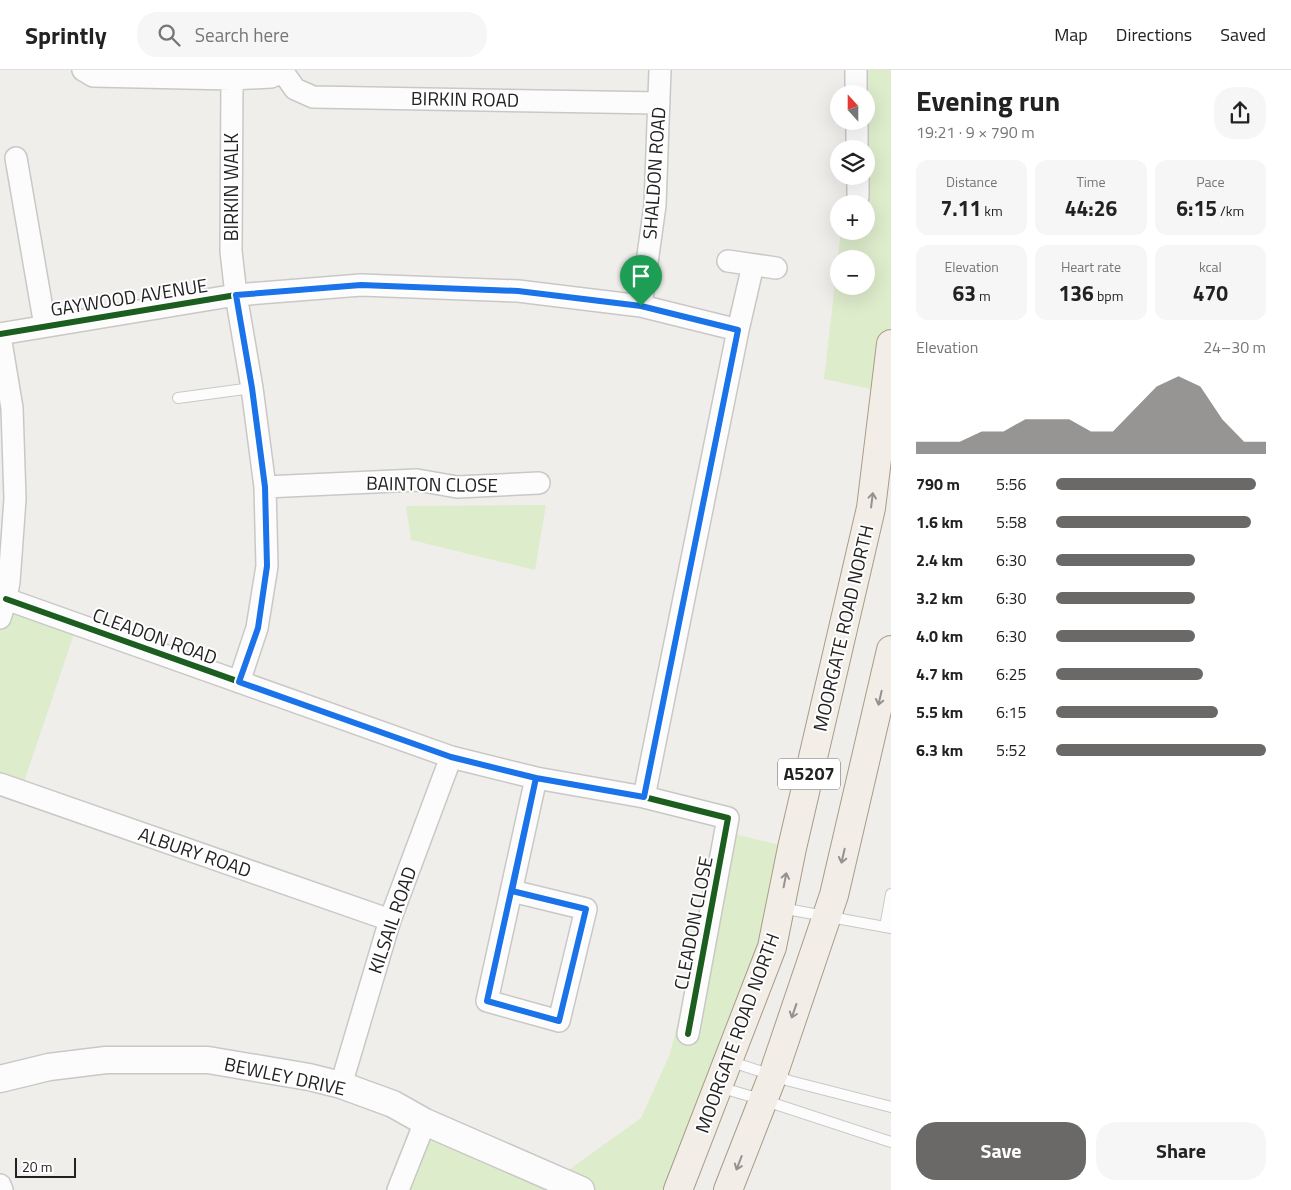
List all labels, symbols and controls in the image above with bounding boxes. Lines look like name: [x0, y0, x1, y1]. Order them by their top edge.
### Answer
search box: [137, 12, 487, 57]
text: Sprintly: [25, 17, 107, 53]
text: Search here: [195, 20, 289, 49]
icon: search: [155, 21, 183, 49]
text: Map: [1054, 21, 1088, 48]
text: Directions: [1116, 21, 1192, 48]
text: Saved: [1220, 21, 1266, 48]
text: Evening run: [916, 79, 1060, 122]
street label: BIRKIN ROAD: [411, 83, 519, 114]
north arrow: [830, 85, 875, 130]
map controls: [830, 85, 875, 295]
button: share: [1214, 87, 1266, 139]
street label: SHALDON ROAD: [634, 106, 673, 240]
text: 19:21 · 9 × 790 m: [916, 120, 1035, 144]
street label: BIRKIN WALK: [216, 133, 245, 241]
button: layers: [830, 140, 875, 185]
text: Distance: [946, 171, 997, 192]
text: Time: [1076, 171, 1106, 192]
text: Pace: [1196, 171, 1225, 192]
text: 7.11: [941, 192, 981, 224]
text: 44:26: [1065, 192, 1117, 224]
text: 6:15: [1176, 192, 1217, 224]
button: +: [830, 195, 875, 240]
text: km: [981, 200, 1003, 221]
text: /km: [1217, 200, 1244, 221]
button: −: [830, 250, 875, 295]
pin: [620, 255, 662, 306]
text: Elevation: [944, 256, 999, 277]
text: Heart rate: [1061, 256, 1121, 277]
text: kcal: [1199, 256, 1222, 277]
icon: arrive: [627, 262, 655, 290]
street label: GAYWOOD AVENUE: [48, 270, 210, 323]
text: 63: [953, 277, 976, 309]
text: 136: [1059, 277, 1094, 309]
text: 470: [1193, 277, 1228, 309]
text: m: [976, 285, 991, 306]
text: bpm: [1094, 285, 1123, 306]
text: Elevation: [916, 335, 978, 359]
text: 24–30 m: [1203, 335, 1266, 359]
street label: BAINTON CLOSE: [366, 468, 498, 499]
text: 790 m: [916, 472, 960, 496]
text: 5:56: [996, 472, 1026, 496]
one-way arrow: [867, 492, 877, 508]
text: 1.6 km: [916, 510, 963, 534]
text: 5:58: [996, 510, 1026, 534]
street label: MOORGATE ROAD NORTH: [805, 522, 880, 734]
text: 2.4 km: [916, 548, 963, 572]
text: 6:30: [996, 548, 1026, 572]
text: 3.2 km: [916, 586, 963, 610]
text: 6:30: [996, 586, 1026, 610]
street label: CLEADON ROAD: [89, 600, 222, 672]
text: 4.0 km: [916, 624, 963, 648]
text: 6:30: [996, 624, 1026, 648]
text: 4.7 km: [916, 662, 963, 686]
text: 6:25: [996, 662, 1026, 686]
one-way arrow: [875, 689, 884, 705]
text: 5.5 km: [916, 700, 963, 724]
text: 6:15: [996, 700, 1026, 724]
text: 6.3 km: [916, 738, 963, 762]
text: 5:52: [996, 738, 1026, 762]
road number: A5207: [778, 759, 840, 790]
street label: ALBURY ROAD: [135, 819, 256, 884]
one-way arrow: [838, 847, 847, 863]
street label: CLEADON CLOSE: [665, 854, 720, 992]
street label: KILSAIL ROAD: [360, 862, 423, 977]
one-way arrow: [781, 873, 791, 889]
street label: MOORGATE ROAD NORTH: [687, 929, 786, 1137]
one-way arrow: [789, 1002, 799, 1018]
street label: BEWLEY DRIVE: [222, 1049, 348, 1103]
button: Save: [916, 1122, 1086, 1180]
button: Share: [1096, 1122, 1266, 1180]
scale bar: [15, 1155, 76, 1178]
one-way arrow: [733, 1155, 743, 1170]
text: 20 m: [22, 1156, 52, 1177]

